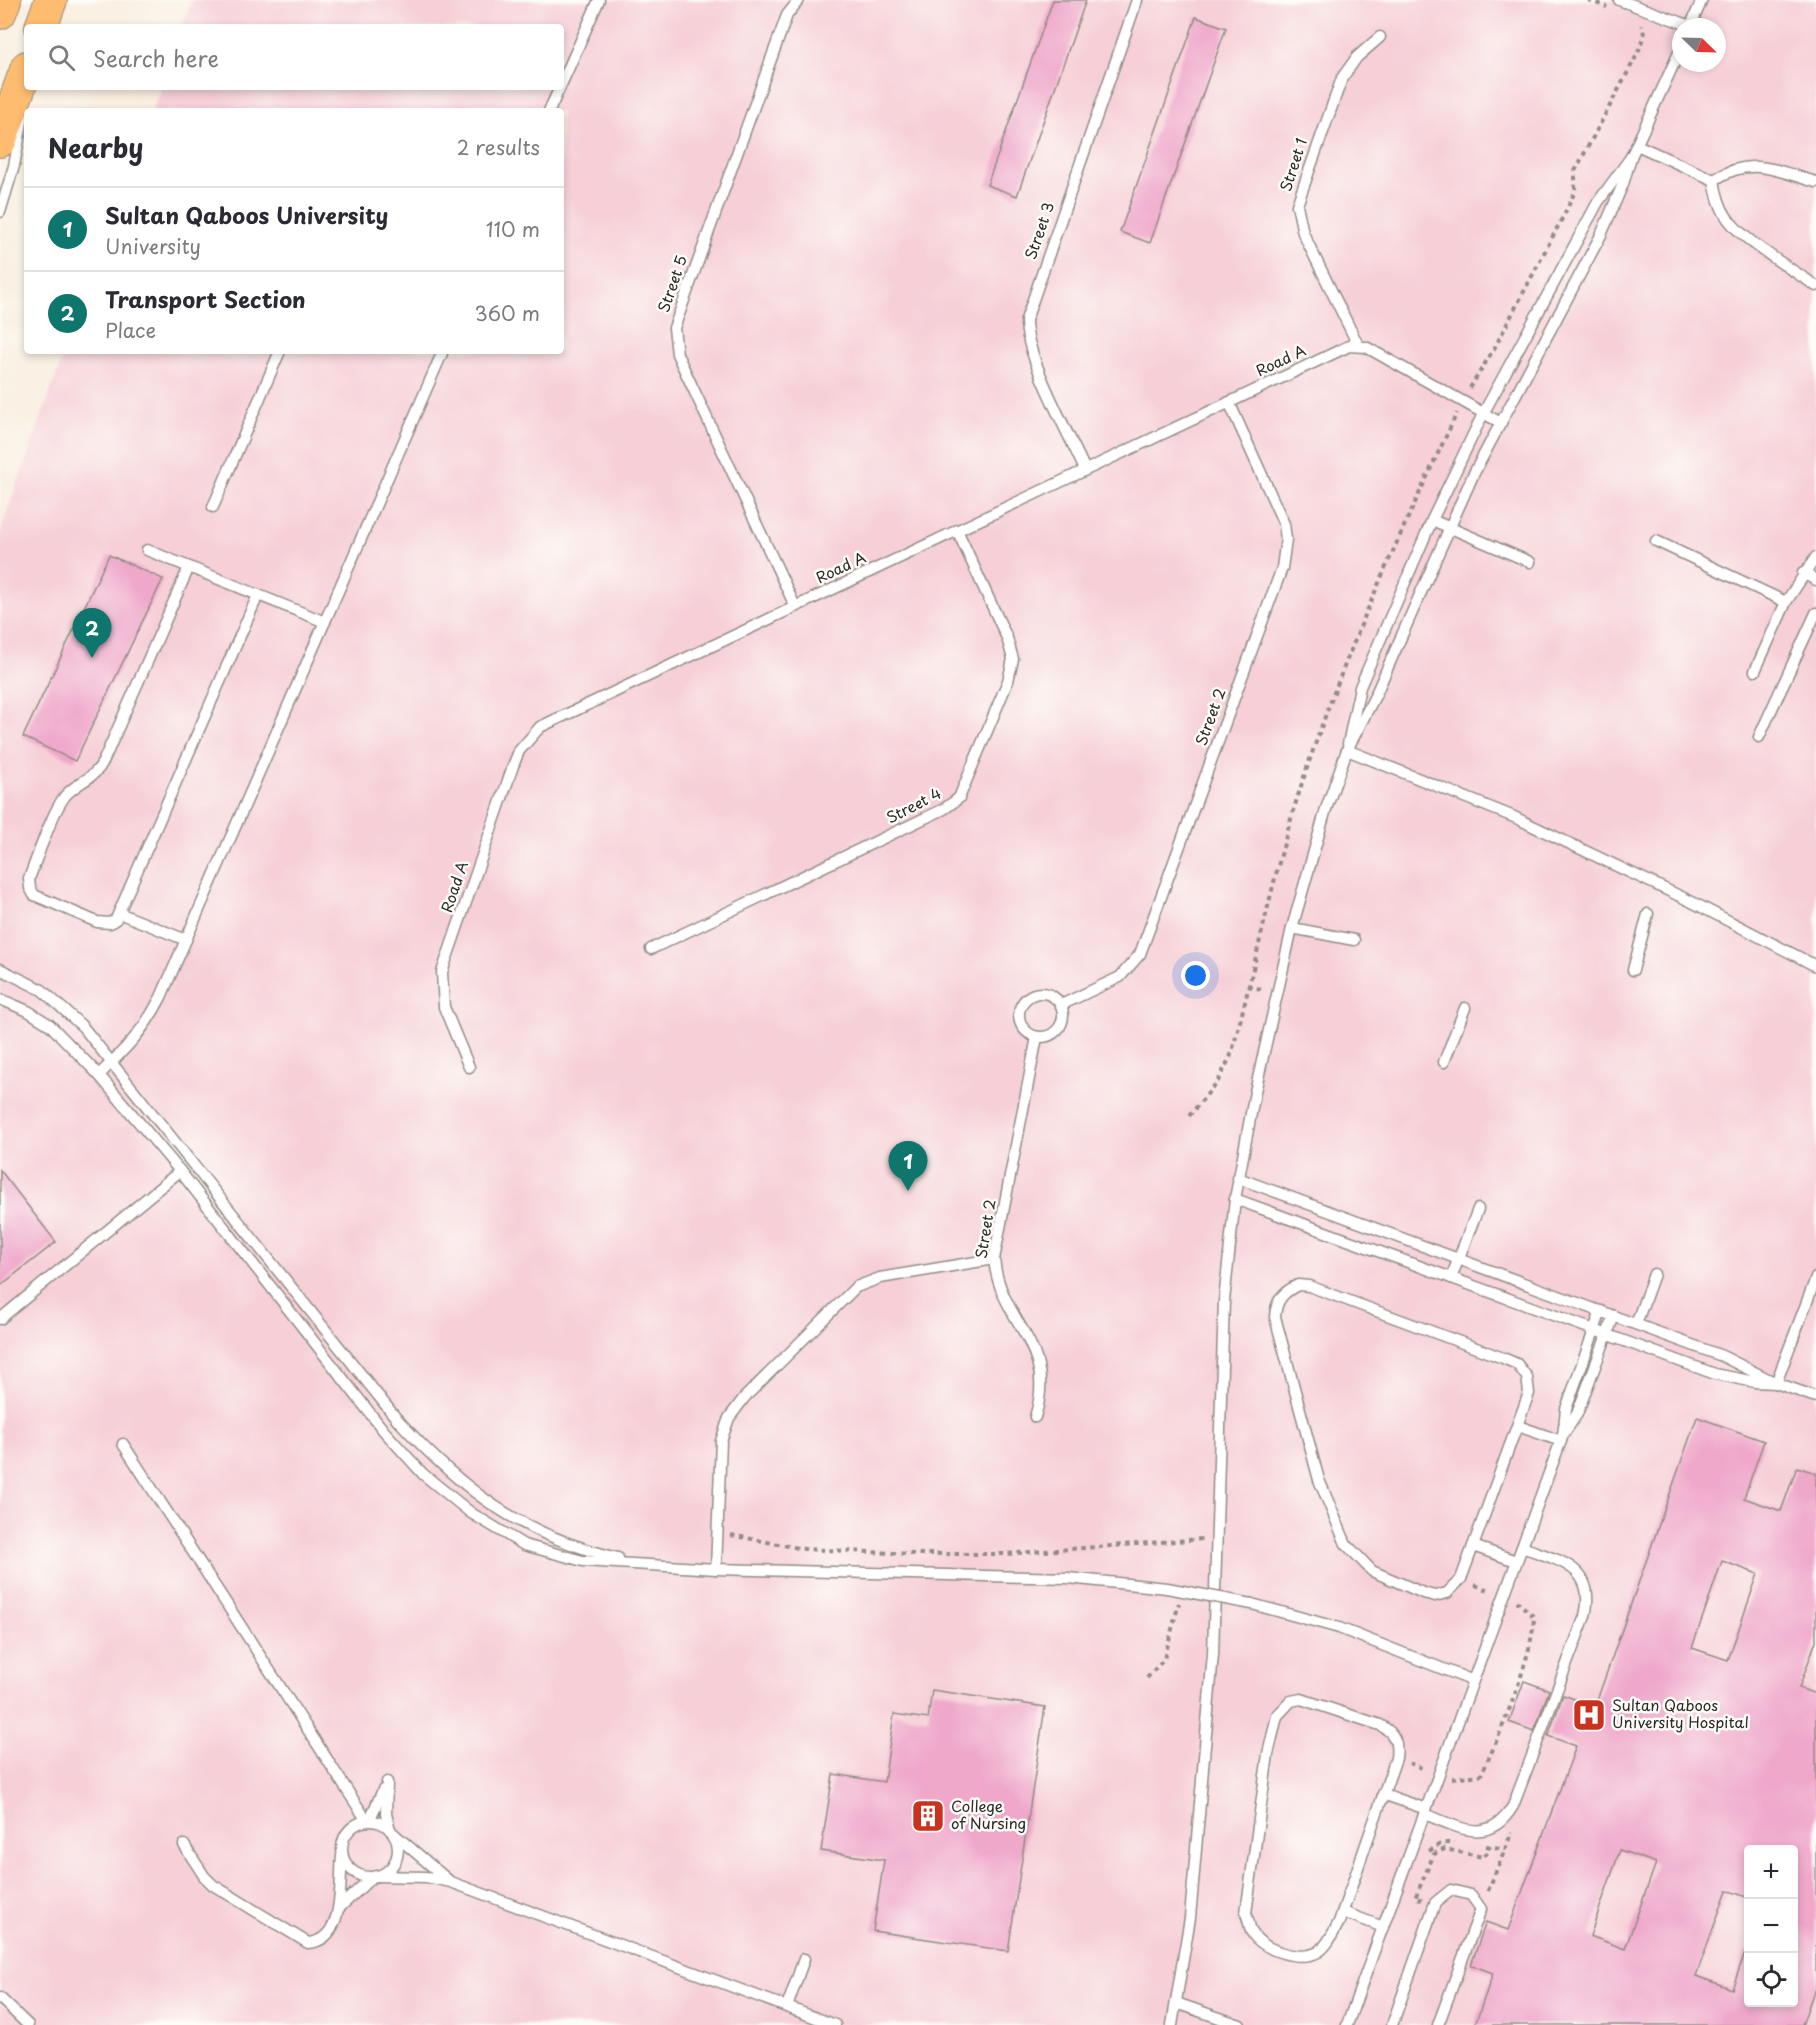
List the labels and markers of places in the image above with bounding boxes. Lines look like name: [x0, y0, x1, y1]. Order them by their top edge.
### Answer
pin: 2: [72, 608, 112, 658]
pin: 1: [888, 1142, 928, 1191]
place label: Sultan Qaboos University Hospital: [1612, 1693, 1749, 1733]
hospital icon: Sultan Qaboos University Hospital: [1571, 1697, 1607, 1733]
place label: College of Nursing: [951, 1794, 1026, 1834]
building icon: College of Nursing: [910, 1798, 946, 1834]

